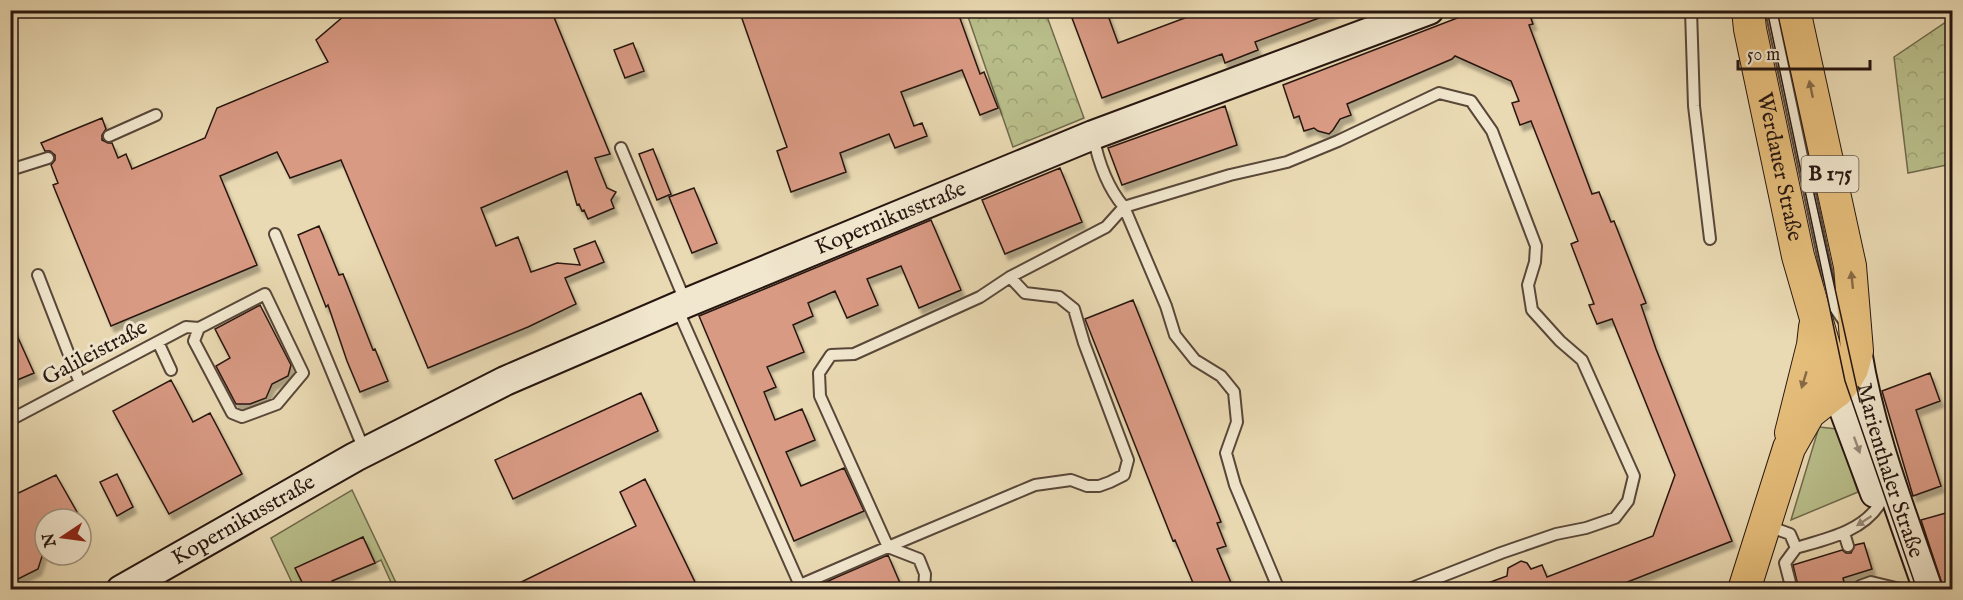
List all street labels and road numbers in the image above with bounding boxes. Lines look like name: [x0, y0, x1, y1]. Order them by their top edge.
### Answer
street label: Werdauer Straße: [1750, 90, 1809, 244]
road number: B 175: [1802, 156, 1858, 192]
street label: Kopernikusstraße: [811, 175, 970, 262]
street label: Galileistraße: [38, 314, 152, 392]
street label: Marienthaler Straße: [1849, 381, 1930, 562]
street label: Kopernikusstraße: [167, 468, 320, 572]

